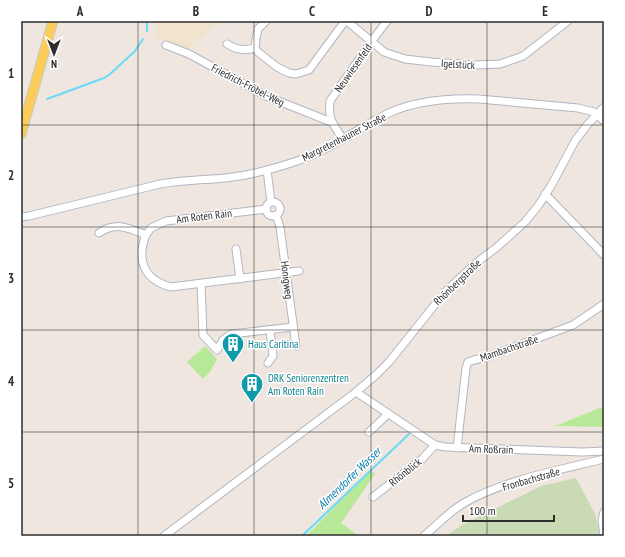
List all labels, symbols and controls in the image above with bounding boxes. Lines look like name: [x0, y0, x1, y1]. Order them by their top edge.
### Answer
text: A: [76, 3, 84, 20]
text: B: [193, 3, 199, 20]
text: C: [309, 3, 315, 20]
text: D: [426, 3, 433, 20]
text: E: [542, 3, 548, 20]
north arrow: [34, 34, 74, 74]
street label: Neuwiesenfeld: [331, 41, 375, 95]
street label: Igelstück: [441, 56, 476, 72]
text: N: [51, 57, 57, 71]
street label: Friedrich-Fröbel-Weg: [209, 61, 287, 110]
text: 1: [8, 65, 14, 82]
street label: Margretenhauner Straße: [299, 109, 389, 164]
text: 2: [8, 167, 14, 184]
street label: Am Roten Rain: [175, 206, 233, 226]
street label: Rhönbergstraße: [430, 256, 484, 308]
street label: Honigweg: [278, 260, 296, 300]
text: 3: [8, 270, 14, 287]
building icon: Haus Caritina: [220, 331, 246, 364]
street label: Mambachstraße: [478, 331, 540, 364]
place label: Haus Caritina: [248, 337, 298, 351]
building icon: DRK Seniorenzentren Am Roten Rain: [239, 371, 265, 404]
place label: DRK Seniorenzentren Am Roten Rain: [268, 371, 349, 398]
text: 4: [8, 373, 15, 390]
street label: Am Roßrain: [469, 441, 514, 457]
water label: Almendorfer Wasser: [314, 443, 385, 512]
street label: Rhönblick: [386, 454, 425, 489]
street label: Fronbachstraße: [501, 464, 562, 494]
text: 5: [8, 475, 14, 492]
scale bar: [463, 497, 554, 523]
text: 100 m: [469, 503, 496, 518]

